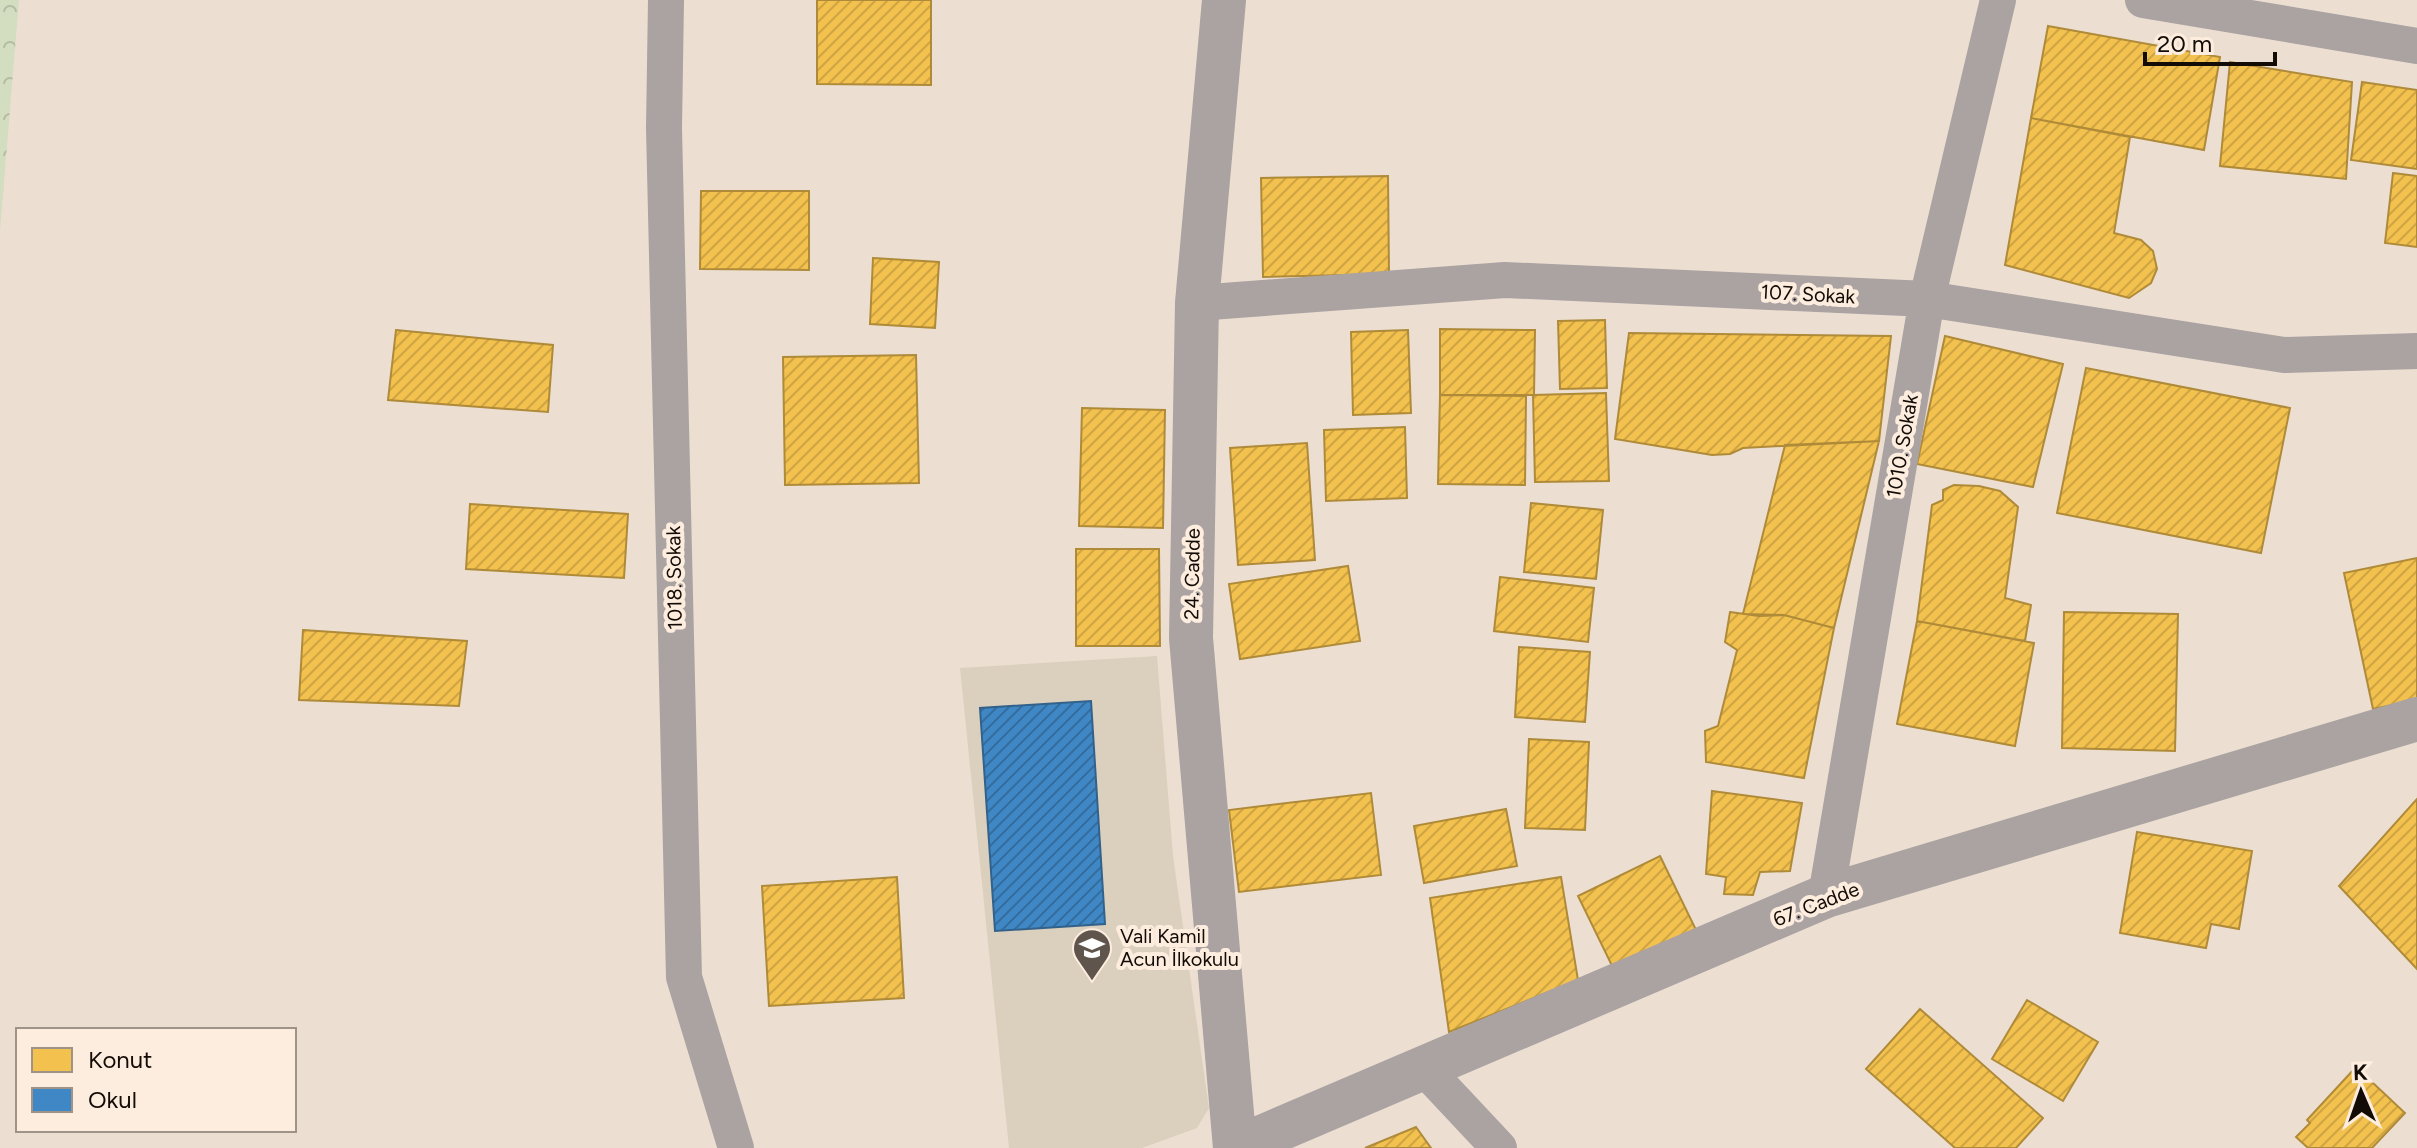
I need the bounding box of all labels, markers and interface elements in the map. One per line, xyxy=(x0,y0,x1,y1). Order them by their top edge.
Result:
scale bar xyxy=(2145,16,2275,66)
text: 20 m xyxy=(2157,29,2212,58)
street label: 107. Sokak xyxy=(1760,280,1856,308)
street label: 1010. Sokak xyxy=(1881,392,1923,500)
street label: 1018. Sokak xyxy=(661,526,687,630)
street label: 24. Cadde xyxy=(1179,528,1205,620)
street label: 67. Cadde xyxy=(1770,877,1862,931)
place label: Vali Kamil Acun İlkokulu xyxy=(1120,924,1239,971)
school or university icon: Vali Kamil Acun İlkokulu xyxy=(1071,927,1113,982)
legend xyxy=(16,1028,296,1132)
text: Konut xyxy=(88,1045,152,1074)
north arrow xyxy=(2321,1052,2401,1132)
text: K xyxy=(2353,1059,2368,1086)
text: Okul xyxy=(88,1085,137,1114)

